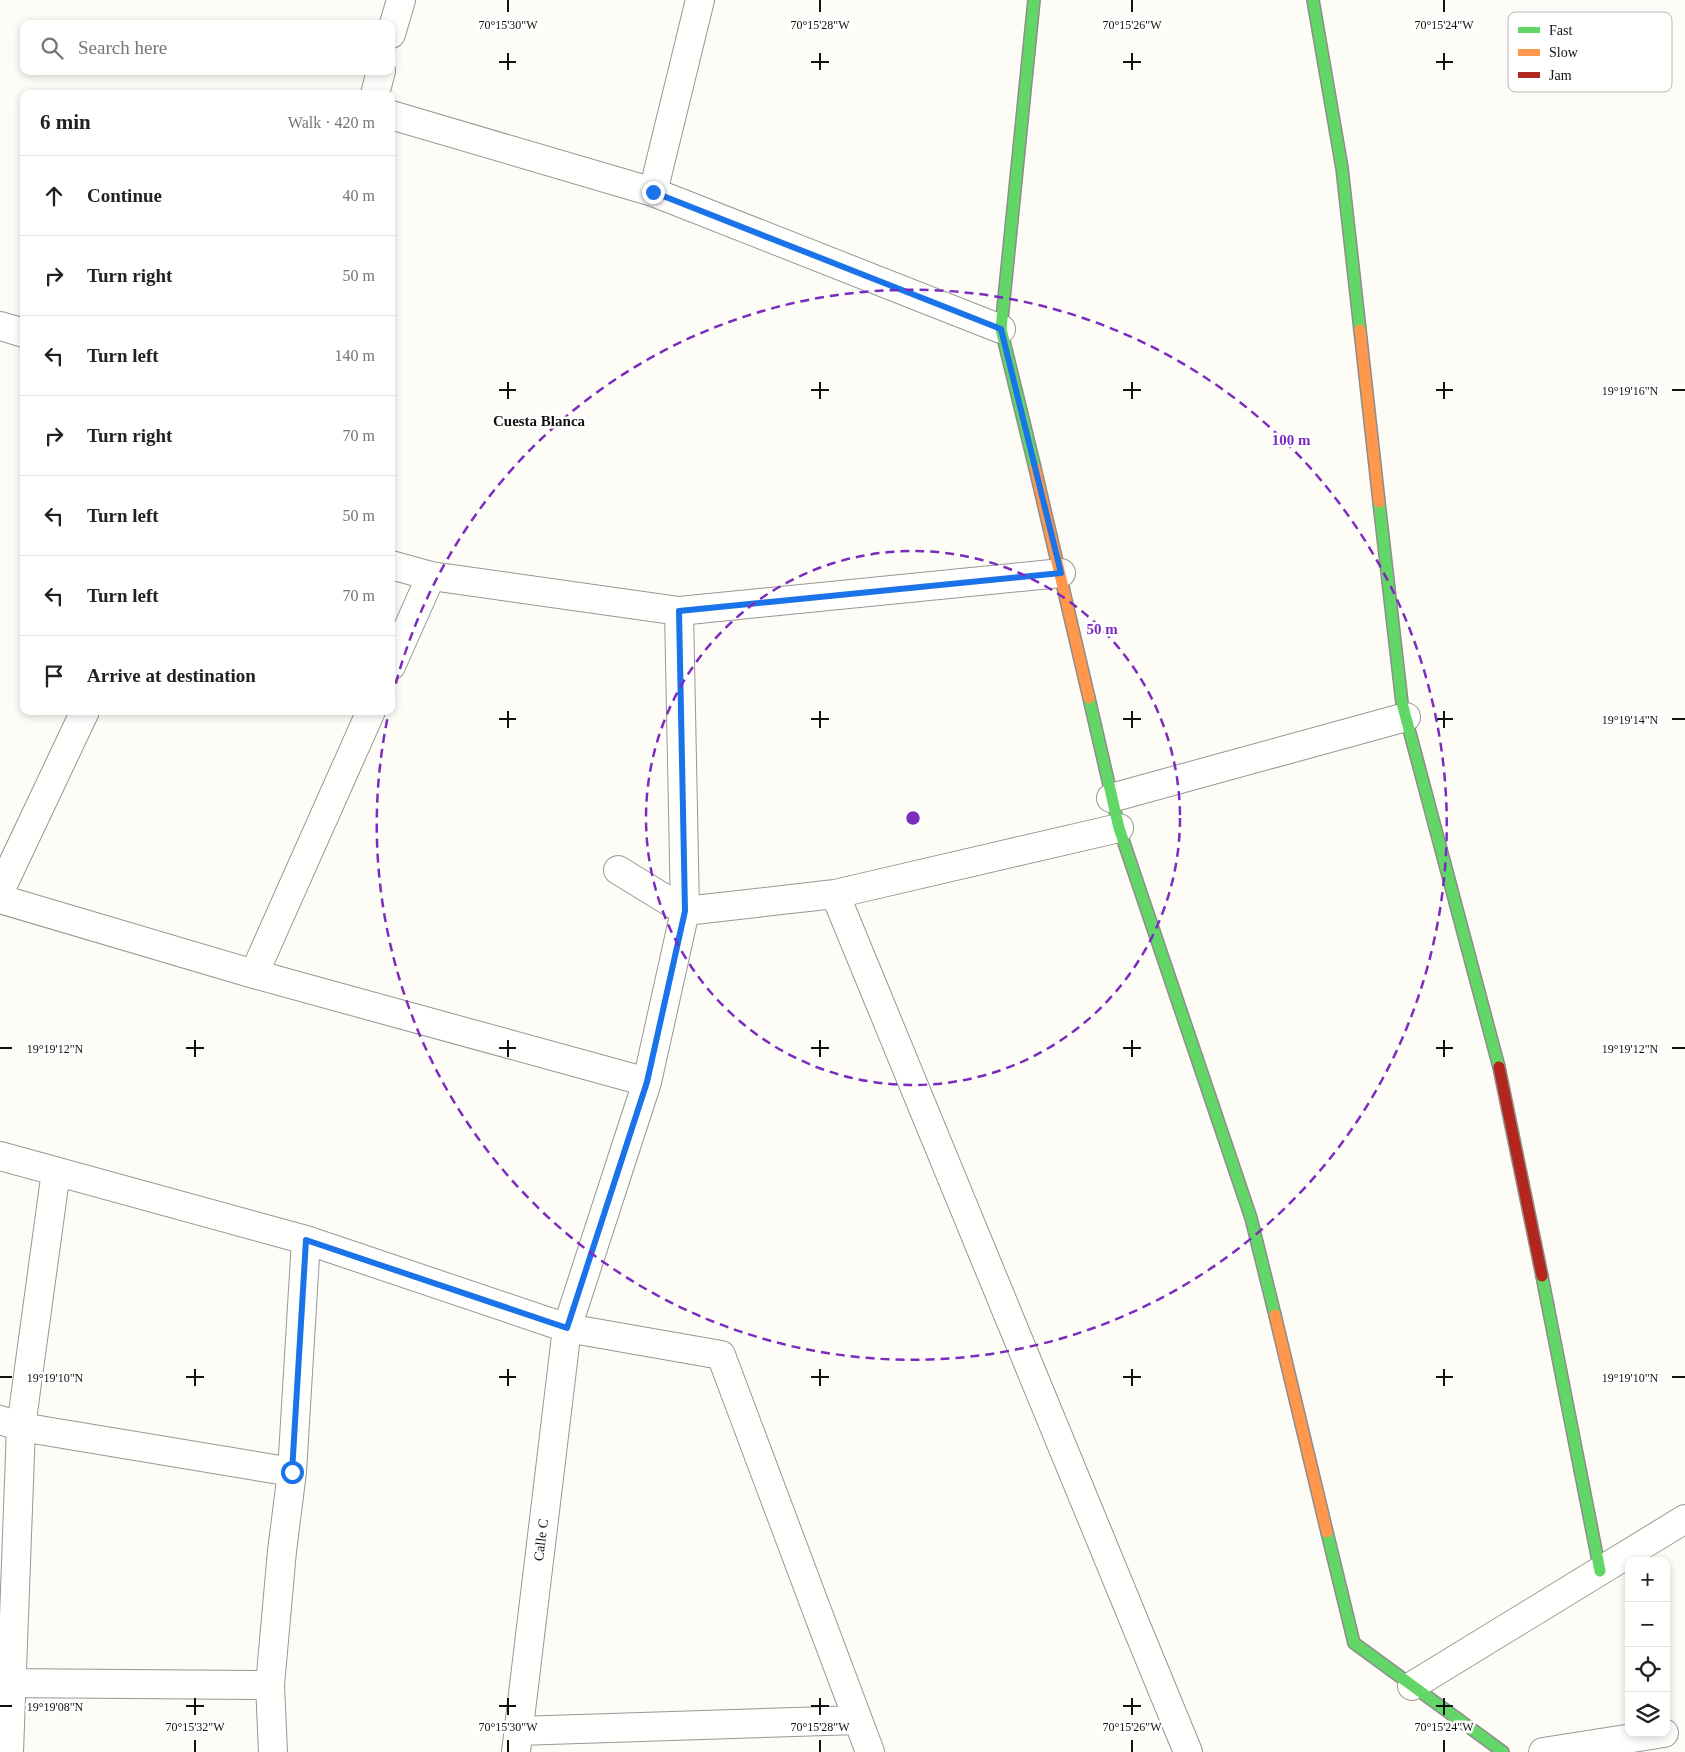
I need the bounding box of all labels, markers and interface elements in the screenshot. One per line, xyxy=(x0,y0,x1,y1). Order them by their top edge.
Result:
legend xyxy=(1508,12,1672,92)
text: 70°15'30"W xyxy=(478,18,538,32)
text: 70°15'28"W xyxy=(790,18,850,32)
text: 70°15'26"W xyxy=(1102,18,1162,32)
text: 70°15'24"W xyxy=(1414,18,1474,32)
search box xyxy=(20,20,395,75)
text: Fast xyxy=(1549,23,1572,38)
icon: search xyxy=(38,34,66,62)
text: Search here xyxy=(78,37,167,58)
text: Slow xyxy=(1549,45,1579,60)
text: Jam xyxy=(1549,68,1572,83)
text: 6 min xyxy=(40,110,91,134)
text: Walk · 420 m xyxy=(288,114,375,131)
route end xyxy=(642,181,665,204)
icon: ahead xyxy=(40,182,68,210)
text: Continue xyxy=(87,185,162,206)
text: 40 m xyxy=(343,187,375,204)
icon: right xyxy=(40,262,68,290)
text: Turn right xyxy=(87,265,172,286)
text: 50 m xyxy=(343,267,375,284)
icon: left xyxy=(40,342,68,370)
text: Turn left xyxy=(87,345,159,366)
text: 140 m xyxy=(335,347,375,364)
text: 19°19'16"N xyxy=(1602,384,1659,398)
district label: Cuesta Blanca xyxy=(493,413,586,429)
icon: right xyxy=(40,422,68,450)
text: Turn right xyxy=(87,425,172,446)
text: 70 m xyxy=(343,427,375,444)
text: 100 m xyxy=(1272,432,1311,448)
icon: left xyxy=(40,502,68,530)
text: Turn left xyxy=(87,505,159,526)
text: 50 m xyxy=(343,507,375,524)
icon: left xyxy=(40,582,68,610)
text: Turn left xyxy=(87,585,159,606)
text: 70 m xyxy=(343,587,375,604)
text: 50 m xyxy=(1086,621,1118,637)
icon: arrive xyxy=(40,662,68,690)
text: Arrive at destination xyxy=(87,665,256,686)
text: 19°19'14"N xyxy=(1602,713,1659,727)
centre of rings xyxy=(904,809,922,827)
text: 19°19'12"N xyxy=(27,1042,84,1056)
text: 19°19'12"N xyxy=(1602,1042,1659,1056)
text: 19°19'10"N xyxy=(27,1371,84,1385)
text: 19°19'10"N xyxy=(1602,1371,1659,1385)
route start xyxy=(281,1461,304,1484)
street label: Calle C xyxy=(531,1518,551,1562)
map controls xyxy=(1625,1557,1670,1737)
button: + xyxy=(1625,1557,1670,1602)
button: − xyxy=(1625,1602,1670,1647)
button: locate xyxy=(1625,1647,1670,1692)
button: layers xyxy=(1625,1692,1670,1737)
text: 19°19'08"N xyxy=(27,1700,84,1714)
text: 70°15'32"W xyxy=(165,1720,225,1734)
text: 70°15'30"W xyxy=(478,1720,538,1734)
text: 70°15'28"W xyxy=(790,1720,850,1734)
text: 70°15'26"W xyxy=(1102,1720,1162,1734)
text: 70°15'24"W xyxy=(1414,1720,1474,1734)

